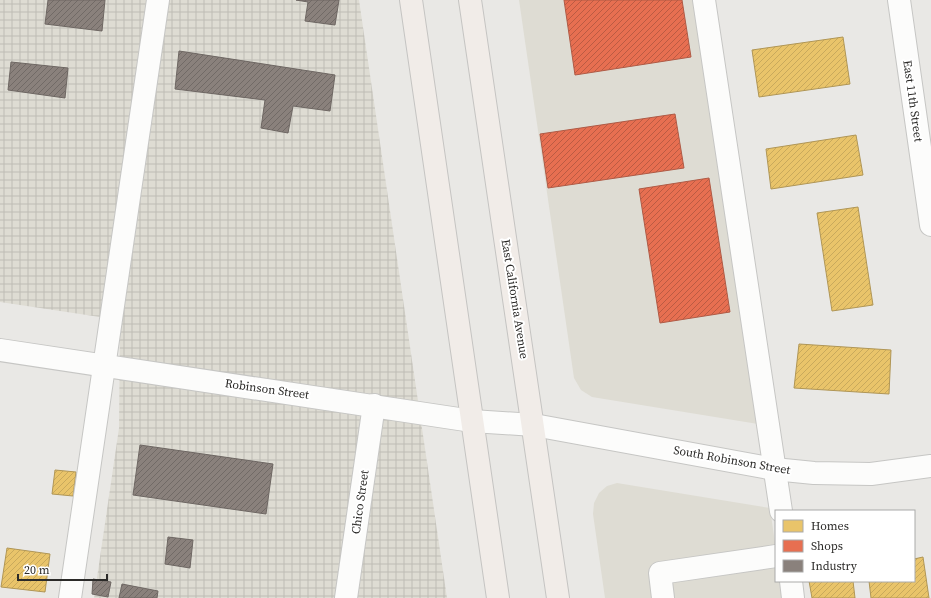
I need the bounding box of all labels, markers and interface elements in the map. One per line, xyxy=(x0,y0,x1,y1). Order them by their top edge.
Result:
street label: East 11th Street xyxy=(899,59,927,143)
street label: East California Avenue xyxy=(498,238,532,360)
street label: Robinson Street xyxy=(224,375,310,403)
street label: South Robinson Street xyxy=(672,442,792,478)
street label: Chico Street xyxy=(348,469,372,535)
legend xyxy=(775,510,915,582)
text: Homes xyxy=(811,518,849,534)
text: Shops xyxy=(811,538,843,554)
scale bar xyxy=(18,556,107,582)
text: Industry xyxy=(811,558,858,574)
text: 20 m xyxy=(24,562,50,578)

